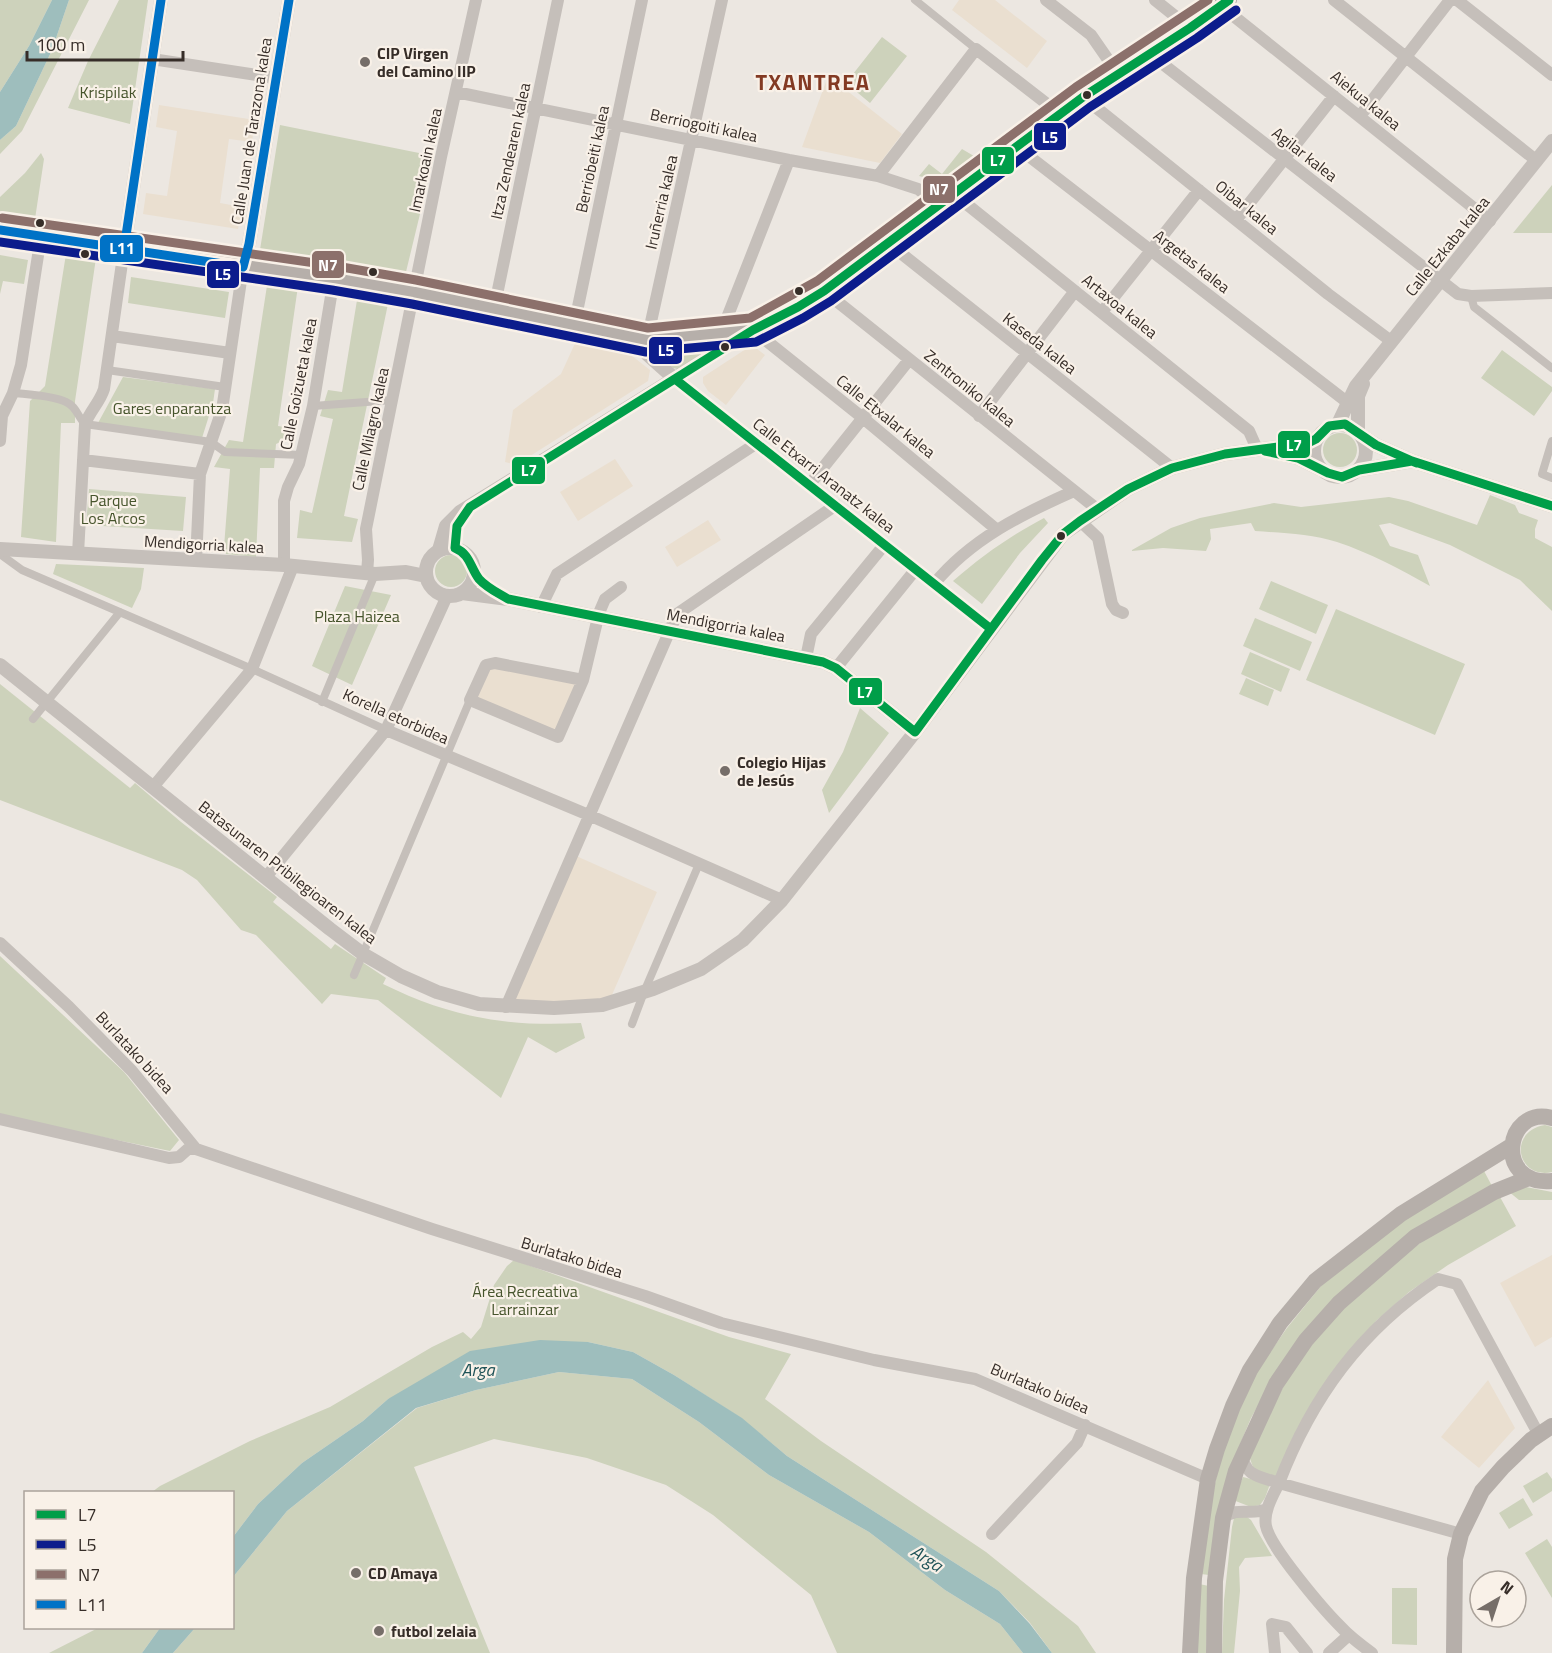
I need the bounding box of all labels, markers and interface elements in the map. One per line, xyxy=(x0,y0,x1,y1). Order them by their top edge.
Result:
scale bar xyxy=(27,24,183,62)
text: 100 m xyxy=(36,31,85,58)
street label: Calle Juan de Tarazona kalea xyxy=(224,36,278,226)
place label: CIP Virgen del Camino IIP xyxy=(377,41,476,83)
marker: CIP Virgen del Camino IIP xyxy=(358,55,372,69)
street label: Aiekua kalea xyxy=(1326,64,1406,136)
district label: TXANTREA xyxy=(755,65,871,99)
park label: Krispilak xyxy=(80,80,137,104)
street label: Itza Zendearen kalea xyxy=(484,81,536,221)
unlabelled marker xyxy=(1081,89,1093,101)
street label: Berriogoiti kalea xyxy=(648,102,760,148)
street label: Berriobeiti kalea xyxy=(569,103,615,215)
street label: Imarkoain kalea xyxy=(402,106,448,214)
street label: Agilar kalea xyxy=(1267,121,1343,187)
line badge: L5 xyxy=(1033,122,1067,151)
text: L5 xyxy=(1042,125,1058,149)
line badge: L7 xyxy=(981,146,1015,175)
text: L7 xyxy=(990,148,1006,172)
street label: Iruñerria kalea xyxy=(638,152,684,252)
street label: Oibar kalea xyxy=(1210,174,1284,240)
line badge: N7 xyxy=(922,175,956,204)
text: N7 xyxy=(929,177,949,201)
street label: Calle Ezkaba kalea xyxy=(1399,191,1495,301)
unlabelled marker xyxy=(34,217,46,229)
street label: Argetas kalea xyxy=(1149,223,1235,299)
line badge: L11 xyxy=(99,234,144,263)
text: L11 xyxy=(109,236,135,260)
unlabelled marker xyxy=(79,248,91,260)
line badge: N7 xyxy=(311,250,345,279)
text: N7 xyxy=(318,253,338,277)
line badge: L5 xyxy=(206,260,240,289)
text: L5 xyxy=(215,262,231,286)
unlabelled marker xyxy=(367,266,379,278)
street label: Artaxoa kalea xyxy=(1077,268,1163,344)
unlabelled marker xyxy=(793,285,805,297)
street label: Kaseda kalea xyxy=(998,306,1082,380)
street label: Calle Goizueta kalea xyxy=(273,316,323,452)
line badge: L5 xyxy=(648,336,683,365)
text: L5 xyxy=(658,338,674,362)
unlabelled marker xyxy=(719,341,731,353)
street label: Zentroniko kalea xyxy=(919,344,1021,432)
street label: Calle Milagro kalea xyxy=(345,365,395,493)
street label: Calle Etxalar kalea xyxy=(831,368,941,464)
park label: Gares enparantza xyxy=(113,396,231,420)
street label: Calle Etxarri Aranatz kalea xyxy=(748,412,900,538)
line badge: L7 xyxy=(1277,430,1311,459)
text: L7 xyxy=(1286,433,1302,457)
line badge: L7 xyxy=(511,456,546,485)
text: L7 xyxy=(521,458,537,482)
park label: Parque Los Arcos xyxy=(81,488,145,530)
street label: Mendigorria kalea xyxy=(143,529,265,559)
unlabelled marker xyxy=(1055,530,1067,542)
street label: Mendigorria kalea xyxy=(665,602,787,648)
park label: Plaza Haizea xyxy=(314,604,400,628)
line badge: L7 xyxy=(848,677,883,706)
text: L7 xyxy=(857,680,873,704)
street label: Korella etorbidea xyxy=(339,682,453,750)
place label: Colegio Hijas de Jesús xyxy=(737,750,826,792)
marker: Colegio Hijas de Jesús xyxy=(718,764,732,778)
street label: Batasunaren Pribilegioaren kalea xyxy=(194,795,382,949)
street label: Burlatako bidea xyxy=(90,1005,180,1099)
street label: Burlatako bidea xyxy=(518,1230,626,1284)
park label: Área Recreativa Larrainzar xyxy=(472,1279,578,1321)
water label: Arga xyxy=(461,1356,496,1383)
street label: Burlatako bidea xyxy=(987,1356,1093,1420)
legend xyxy=(24,1491,234,1629)
text: L7 xyxy=(78,1501,97,1528)
text: L5 xyxy=(78,1531,97,1558)
water label: Arga xyxy=(906,1538,949,1579)
text: N7 xyxy=(78,1561,100,1588)
place label: CD Amaya xyxy=(368,1561,438,1585)
marker: CD Amaya xyxy=(349,1566,363,1580)
north arrow xyxy=(1468,1569,1528,1629)
text: N xyxy=(1496,1575,1519,1600)
text: L11 xyxy=(78,1591,107,1618)
place label: futbol zelaia xyxy=(391,1619,477,1643)
marker: futbol zelaia xyxy=(372,1624,386,1638)

